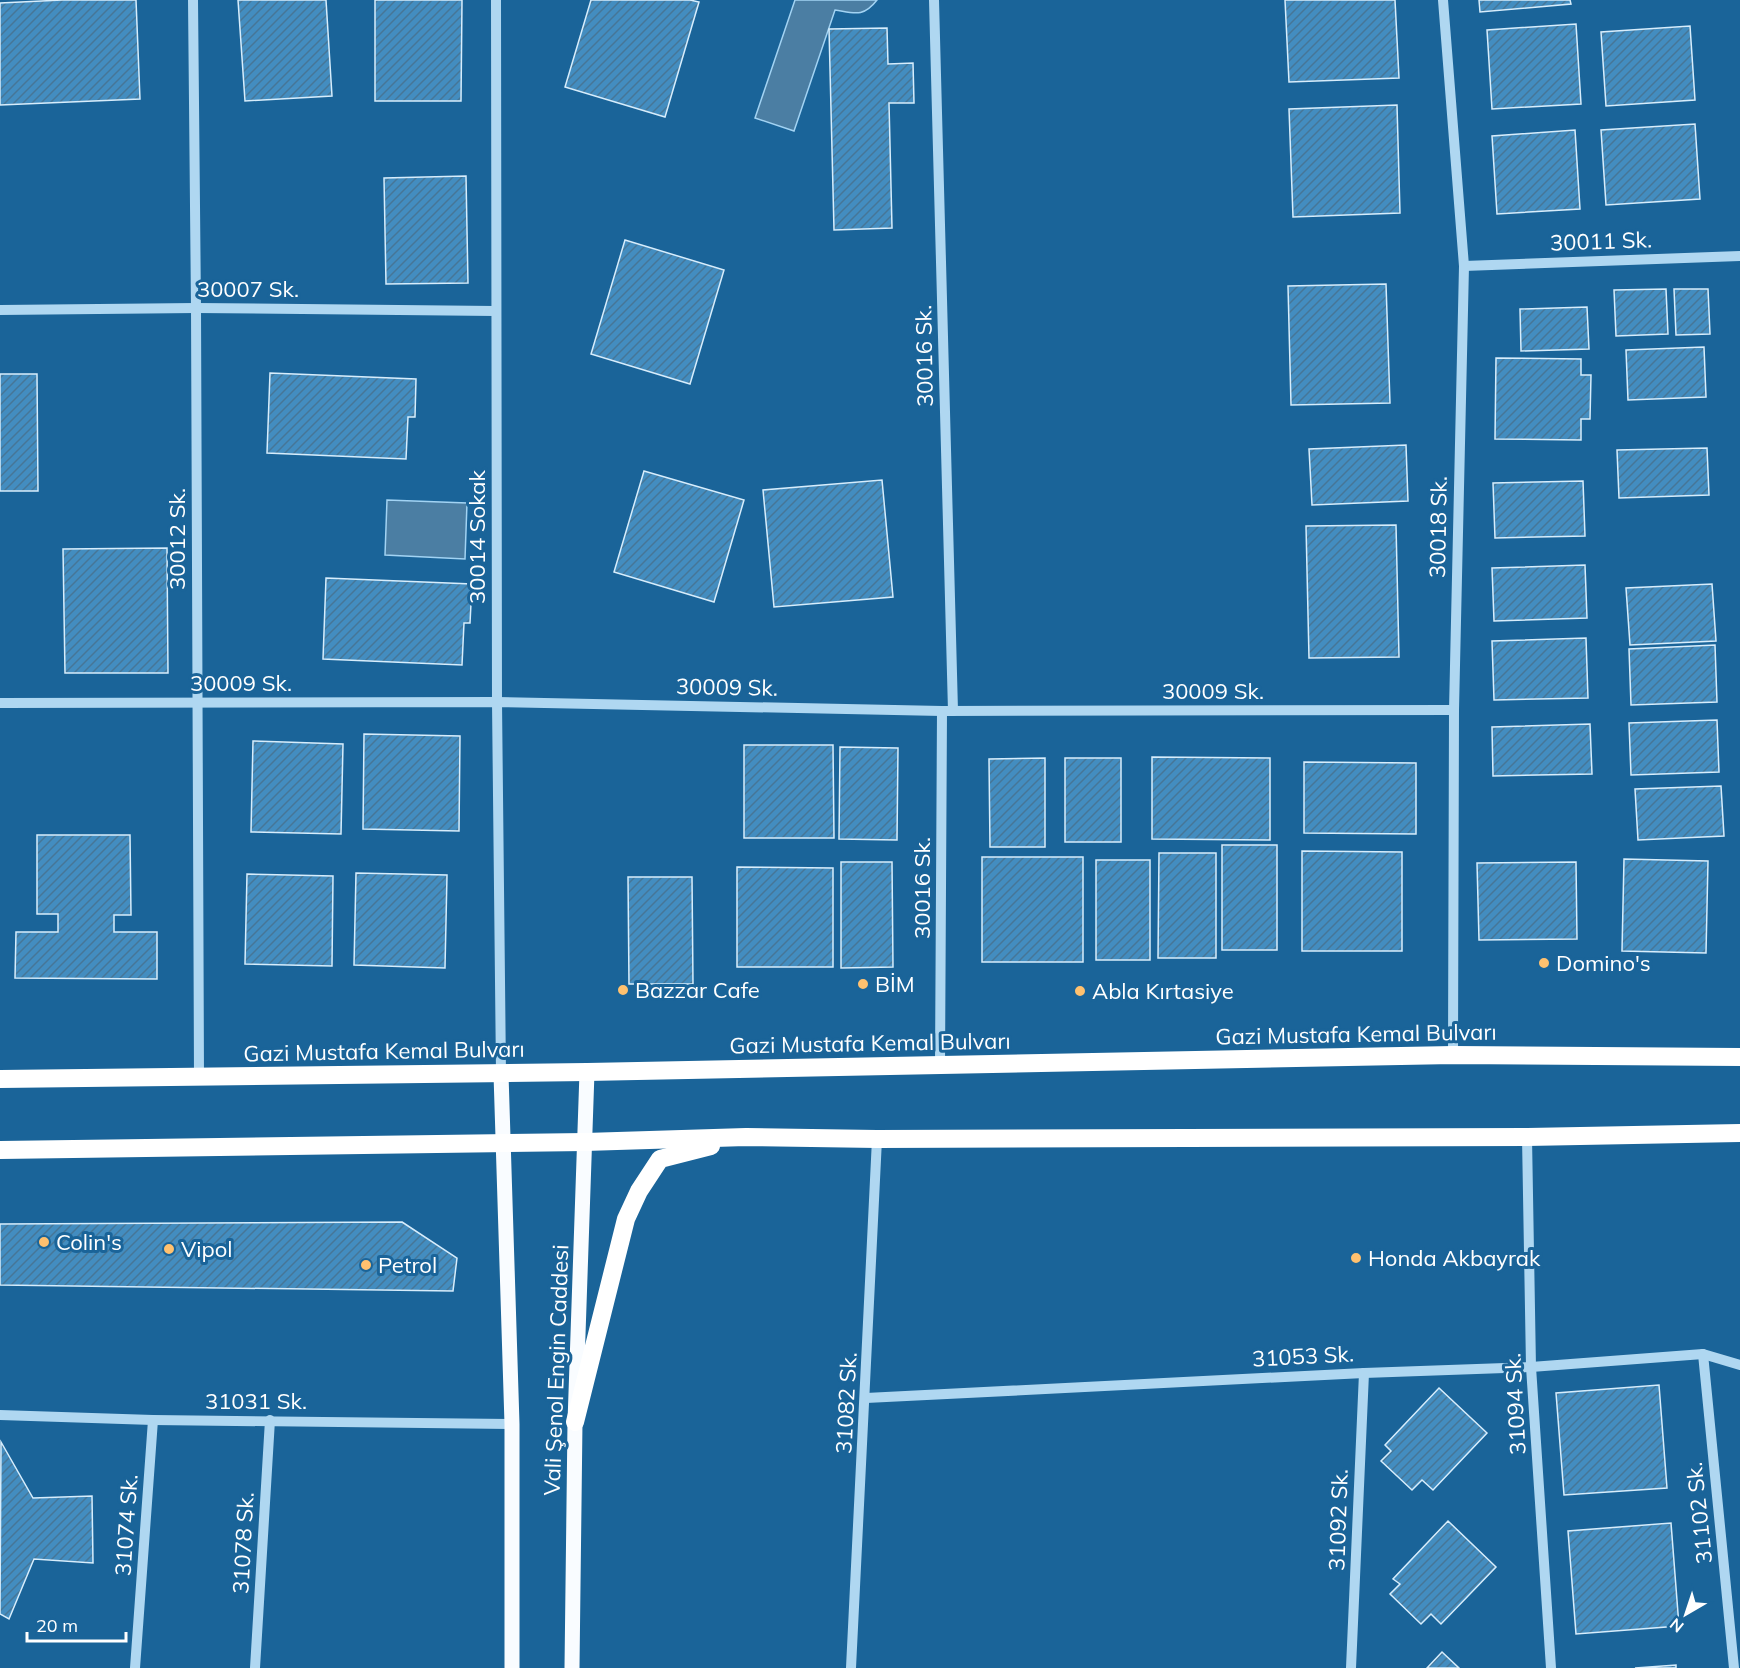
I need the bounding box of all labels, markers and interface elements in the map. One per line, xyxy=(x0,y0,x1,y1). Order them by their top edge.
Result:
street label: 30011 Sk. xyxy=(1550,225,1652,257)
street label: 30007 Sk. xyxy=(197,275,299,303)
street label: 30016 Sk. xyxy=(909,305,939,407)
street label: 30014 Sokak xyxy=(463,469,491,604)
street label: 30018 Sk. xyxy=(1423,476,1453,578)
street label: 30012 Sk. xyxy=(163,488,191,590)
street label: 30009 Sk. xyxy=(190,669,292,697)
street label: 30009 Sk. xyxy=(676,672,778,702)
street label: 30009 Sk. xyxy=(1162,677,1264,705)
street label: 30016 Sk. xyxy=(908,837,936,939)
place label: Domino's xyxy=(1556,949,1651,977)
marker: Domino's xyxy=(1537,956,1551,970)
place label: BİM xyxy=(875,970,915,998)
place label: Bazzar Cafe xyxy=(635,976,760,1004)
marker: BİM xyxy=(856,977,870,991)
place label: Abla Kırtasiye xyxy=(1092,977,1234,1005)
marker: Bazzar Cafe xyxy=(616,983,630,997)
marker: Abla Kırtasiye xyxy=(1073,984,1087,998)
street label: Gazi Mustafa Kemal Bulvarı xyxy=(1215,1018,1497,1050)
street label: Gazi Mustafa Kemal Bulvarı xyxy=(729,1027,1011,1059)
street label: Gazi Mustafa Kemal Bulvarı xyxy=(243,1035,525,1067)
place label: Colin's xyxy=(56,1228,122,1256)
marker: Colin's xyxy=(37,1235,51,1249)
place label: Vipol xyxy=(181,1235,233,1263)
marker: Vipol xyxy=(162,1242,176,1256)
street label: Vali Şenol Engin Caddesi xyxy=(538,1244,574,1496)
place label: Honda Akbayrak xyxy=(1368,1244,1541,1272)
place label: Petrol xyxy=(378,1251,437,1279)
marker: Honda Akbayrak xyxy=(1349,1251,1363,1265)
marker: Petrol xyxy=(359,1258,373,1272)
street label: 31053 Sk. xyxy=(1251,1339,1355,1373)
street label: 31082 Sk. xyxy=(829,1351,863,1455)
street label: 31094 Sk. xyxy=(1498,1352,1532,1456)
street label: 31031 Sk. xyxy=(205,1387,307,1415)
street label: 31102 Sk. xyxy=(1680,1461,1718,1565)
street label: 31092 Sk. xyxy=(1322,1469,1354,1571)
street label: 31074 Sk. xyxy=(108,1473,144,1577)
street label: 31078 Sk. xyxy=(226,1491,260,1595)
north arrow xyxy=(1656,1584,1716,1644)
scale bar xyxy=(27,1605,126,1643)
text: 20 m xyxy=(36,1614,78,1637)
text: N xyxy=(1666,1614,1688,1637)

